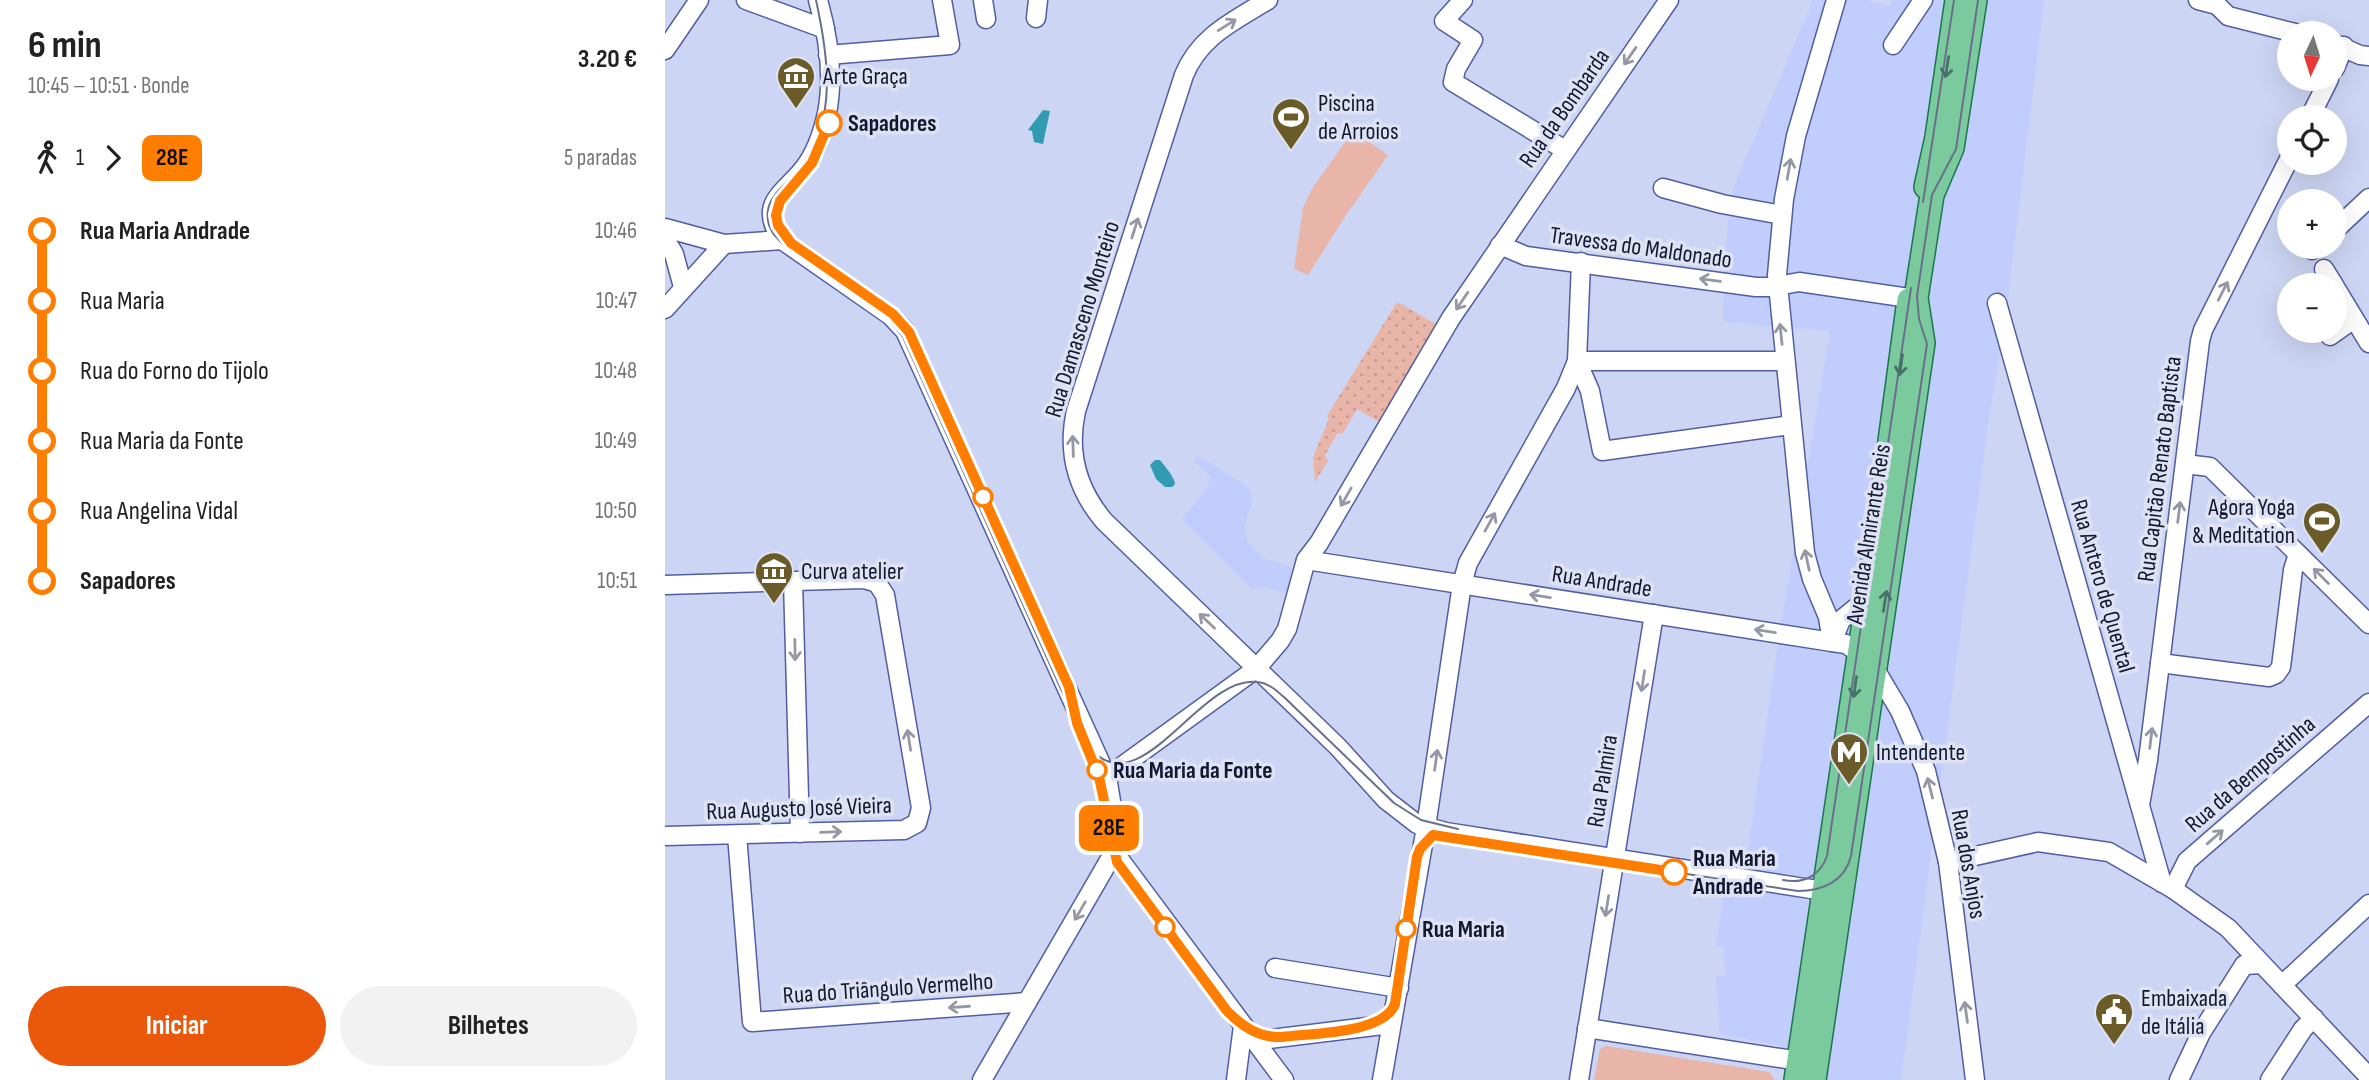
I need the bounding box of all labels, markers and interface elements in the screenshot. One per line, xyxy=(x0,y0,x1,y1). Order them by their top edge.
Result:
one-way arrow xyxy=(1216,18,1236,32)
north arrow xyxy=(2277,21,2347,91)
map controls xyxy=(2277,21,2347,343)
text: 6 min xyxy=(28,23,102,68)
street label: Rua da Bombarda xyxy=(1513,43,1616,173)
text: 3.20 € xyxy=(578,44,637,75)
one-way arrow xyxy=(1623,46,1637,65)
museum icon: Arte Graça xyxy=(775,55,817,110)
one-way arrow xyxy=(1940,56,1953,78)
place label: Arte Graça xyxy=(822,62,908,91)
text: 10:45 – 10:51 · Bonde xyxy=(28,72,189,100)
place label: Piscina de Arroios xyxy=(1318,89,1399,146)
sports icon: Piscina de Arroios xyxy=(1270,96,1312,151)
button: locate xyxy=(2277,105,2347,175)
place label: Sapadores xyxy=(848,109,936,138)
marker: Sapadores xyxy=(816,110,842,136)
icon: walk xyxy=(28,139,66,177)
icon: forward xyxy=(94,139,132,177)
text: 28E xyxy=(156,143,188,172)
text: 1 xyxy=(76,144,84,172)
text: 5 paradas xyxy=(564,144,637,172)
one-way arrow xyxy=(1783,158,1796,181)
button: + xyxy=(2277,189,2347,259)
text: Rua Maria Andrade xyxy=(80,216,250,247)
text: 10:46 xyxy=(595,217,637,245)
street label: Rua Damasceno Monteiro xyxy=(1039,217,1126,421)
one-way arrow xyxy=(1129,217,1142,239)
street label: Travessa do Maldonado xyxy=(1548,220,1734,275)
button: − xyxy=(2277,273,2347,343)
one-way arrow xyxy=(1699,274,1722,287)
one-way arrow xyxy=(2216,281,2230,302)
text: Rua Maria xyxy=(80,286,165,317)
text: 10:47 xyxy=(596,287,637,315)
one-way arrow xyxy=(1455,291,1469,311)
one-way arrow xyxy=(1775,323,1788,346)
one-way arrow xyxy=(1894,353,1907,376)
street label: Rua Capitão Renato Baptista xyxy=(2131,355,2188,583)
text: Rua do Forno do Tijolo xyxy=(80,356,269,387)
text: 10:48 xyxy=(595,357,637,385)
text: Rua Maria da Fonte xyxy=(80,426,244,457)
text: 10:49 xyxy=(595,427,637,455)
one-way arrow xyxy=(1067,435,1080,458)
street label: Avenida Almirante Reis xyxy=(1840,442,1897,627)
one-way arrow xyxy=(1339,486,1353,506)
unlabelled marker xyxy=(973,487,993,507)
place label: Agora Yoga & Meditation xyxy=(2192,493,2295,550)
text: Rua Angelina Vidal xyxy=(80,496,238,527)
street label: Rua Antero de Quental xyxy=(2064,496,2141,676)
text: 10:50 xyxy=(595,497,637,525)
sports icon: Agora Yoga & Meditation xyxy=(2301,500,2343,555)
one-way arrow xyxy=(2172,501,2185,524)
one-way arrow xyxy=(1483,513,1497,533)
one-way arrow xyxy=(1800,549,1814,572)
museum icon: Curva atelier xyxy=(753,550,795,605)
place label: Curva atelier xyxy=(801,557,904,586)
street label: Rua Andrade xyxy=(1550,559,1654,604)
text: Sapadores xyxy=(80,566,176,597)
text: 10:51 xyxy=(597,567,637,595)
one-way arrow xyxy=(2312,568,2329,585)
one-way arrow xyxy=(1529,589,1552,602)
one-way arrow xyxy=(1879,590,1892,613)
one-way arrow xyxy=(1199,613,1216,630)
one-way arrow xyxy=(1754,624,1777,637)
one-way arrow xyxy=(788,638,801,661)
one-way arrow xyxy=(1636,669,1649,692)
one-way arrow xyxy=(1848,675,1861,698)
street label: Rua da Bempostinha xyxy=(2179,710,2321,839)
one-way arrow xyxy=(2144,727,2157,749)
one-way arrow xyxy=(902,730,915,752)
metro station icon: Intendente xyxy=(1828,731,1870,786)
street label: Rua Palmira xyxy=(1581,733,1624,829)
place label: Intendente xyxy=(1876,738,1965,767)
one-way arrow xyxy=(1430,749,1443,771)
place label: Rua Maria da Fonte xyxy=(1113,756,1272,785)
marker: Rua Maria da Fonte xyxy=(1087,760,1107,780)
one-way arrow xyxy=(1923,777,1936,800)
street label: Rua Augusto José Vieira xyxy=(706,791,892,826)
line badge: 28E xyxy=(1069,805,1149,851)
street label: Rua dos Anjos xyxy=(1945,807,1992,921)
text: 28E xyxy=(1093,813,1125,842)
one-way arrow xyxy=(819,826,842,839)
one-way arrow xyxy=(2206,829,2224,845)
place label: Rua Maria Andrade xyxy=(1692,844,1776,901)
marker: Rua Maria Andrade xyxy=(1661,859,1687,885)
one-way arrow xyxy=(1600,894,1613,917)
one-way arrow xyxy=(1073,901,1087,921)
place label: Rua Maria xyxy=(1422,915,1505,944)
unlabelled marker xyxy=(1155,917,1175,937)
marker: Rua Maria xyxy=(1396,919,1416,939)
street label: Rua do Triângulo Vermelho xyxy=(782,967,994,1010)
place label: Embaixada de Itália xyxy=(2141,984,2227,1041)
button: Iniciar xyxy=(28,986,326,1066)
button: Bilhetes xyxy=(340,986,637,1066)
public building icon: Embaixada de Itália xyxy=(2093,991,2135,1046)
one-way arrow xyxy=(948,1001,971,1014)
one-way arrow xyxy=(1959,1001,1972,1024)

